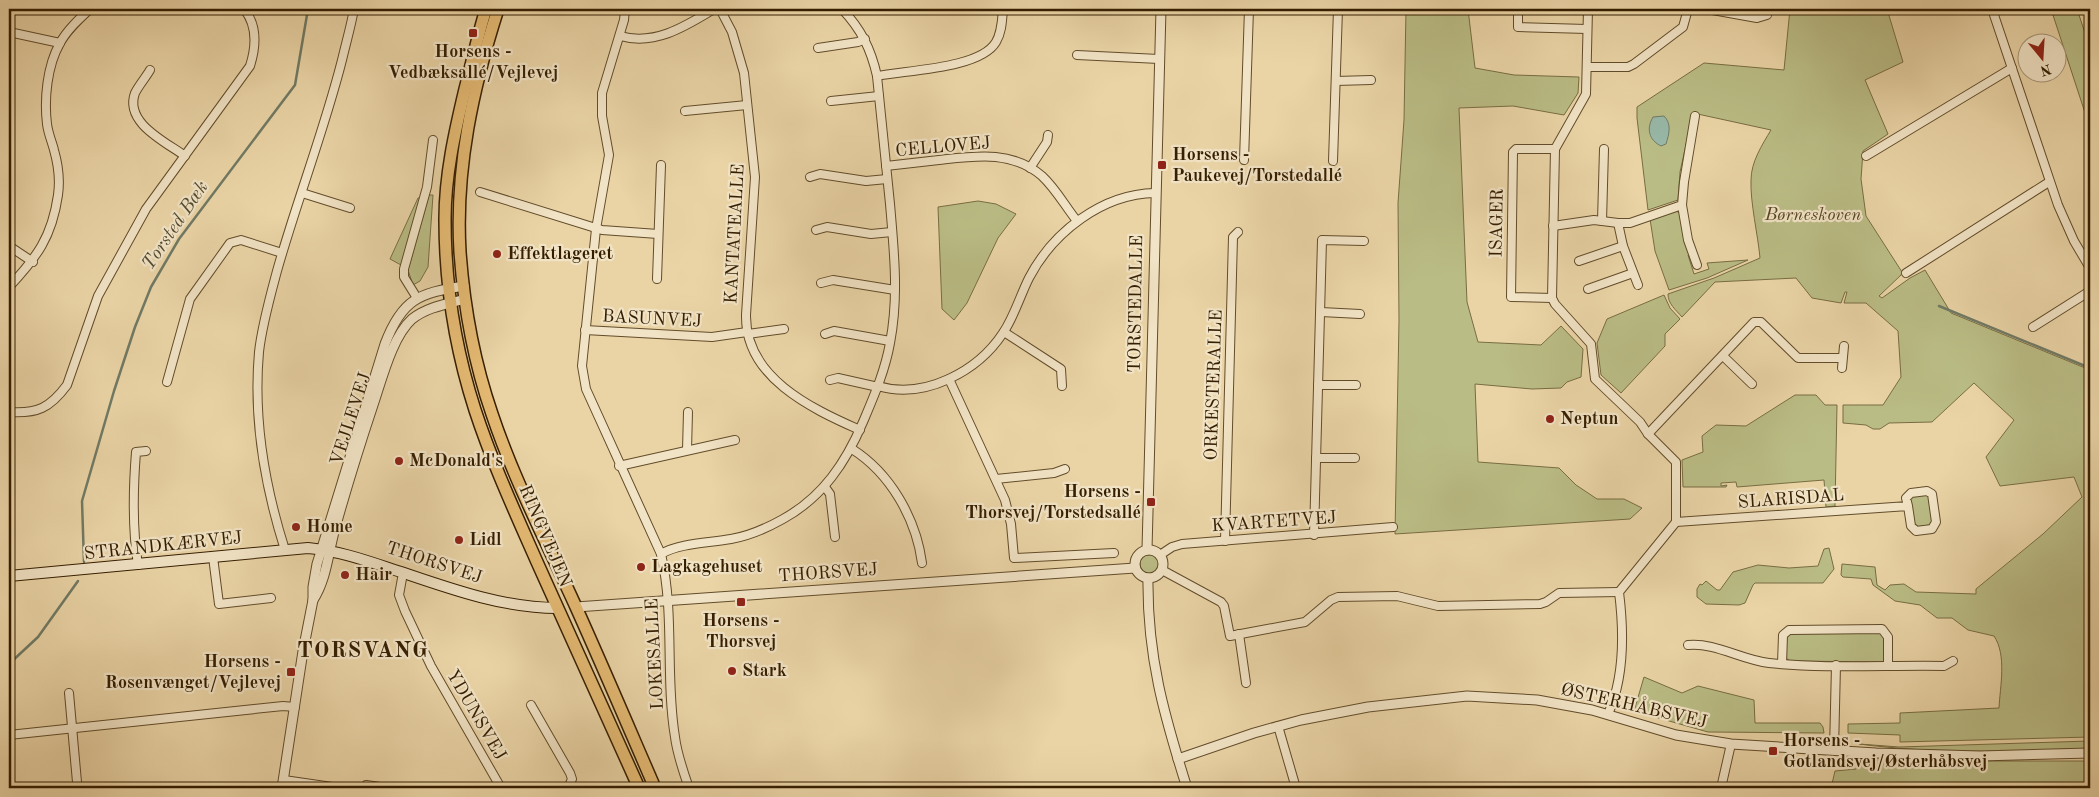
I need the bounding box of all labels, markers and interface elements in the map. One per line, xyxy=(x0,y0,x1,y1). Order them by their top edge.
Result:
marker: Horsens - Vedbæksallé/Vejlevej xyxy=(467,27,479,39)
north arrow xyxy=(2016,32,2066,82)
place label: Horsens - Vedbæksallé/Vejlevej xyxy=(388,43,558,82)
text: N xyxy=(2038,61,2053,78)
street label: CELLOVEJ xyxy=(894,134,992,160)
place label: Horsens - Paukevej/Torstedallé xyxy=(1172,146,1342,185)
marker: Horsens - Paukevej/Torstedallé xyxy=(1156,159,1168,171)
street label: KANTATEALLE xyxy=(722,163,748,305)
water label: Torsted Bæk xyxy=(139,178,213,274)
street label: ISAGER xyxy=(1487,188,1507,258)
park label: Børneskoven xyxy=(1764,206,1861,224)
street label: TORSTEDALLE xyxy=(1126,235,1146,373)
place label: Effektlageret xyxy=(507,245,614,263)
marker: Effektlageret xyxy=(491,248,503,260)
street label: BASUNVEJ xyxy=(602,307,703,331)
street label: ORKESTERALLE xyxy=(1202,309,1226,461)
street label: VEJLEVEJ xyxy=(328,370,375,468)
place label: Neptun xyxy=(1560,410,1619,428)
marker: Neptun xyxy=(1544,413,1556,425)
place label: McDonald's xyxy=(409,452,503,470)
marker: McDonald's xyxy=(393,455,405,467)
street label: RINGVEJEN xyxy=(515,482,575,590)
place label: Horsens - Thorsvej/Torstedsallé xyxy=(965,483,1141,522)
street label: SLARISDAL xyxy=(1737,486,1845,512)
marker: Horsens - Thorsvej/Torstedsallé xyxy=(1145,496,1157,508)
street label: KVARTETVEJ xyxy=(1211,509,1338,535)
place label: Home xyxy=(306,518,353,536)
marker: Home xyxy=(290,521,302,533)
street label: STRANDKÆRVEJ xyxy=(83,529,243,563)
place label: Lidl xyxy=(469,531,502,549)
marker: Lidl xyxy=(453,534,465,546)
street label: THORSVEJ xyxy=(384,539,484,587)
place label: Lagkagehuset xyxy=(651,558,763,576)
marker: Lagkagehuset xyxy=(635,561,647,573)
street label: THORSVEJ xyxy=(778,561,879,585)
place label: Hair xyxy=(355,566,392,584)
marker: Hair xyxy=(339,569,351,581)
marker: Horsens - Thorsvej xyxy=(735,596,747,608)
street label: LOKESALLE xyxy=(643,598,667,710)
place label: Horsens - Thorsvej xyxy=(702,612,780,651)
district label: TORSVANG xyxy=(297,640,429,662)
place label: Horsens - Rosenvænget/Vejlevej xyxy=(105,653,281,692)
place label: Stark xyxy=(742,662,787,680)
marker: Stark xyxy=(726,665,738,677)
marker: Horsens - Rosenvænget/Vejlevej xyxy=(285,666,297,678)
street label: YDUNSVEJ xyxy=(443,667,509,764)
street label: ØSTERHÅBSVEJ xyxy=(1559,676,1710,732)
place label: Horsens - Gotlandsvej/Østerhåbsvej xyxy=(1783,732,1987,771)
marker: Horsens - Gotlandsvej/Østerhåbsvej xyxy=(1767,745,1779,757)

